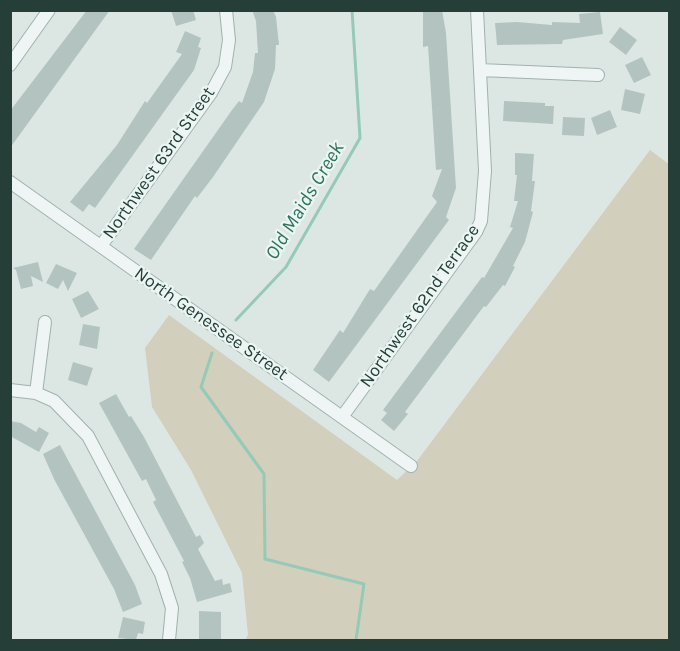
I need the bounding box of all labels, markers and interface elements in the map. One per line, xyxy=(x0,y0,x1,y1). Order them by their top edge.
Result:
street label: Northwest 63rd Street xyxy=(98,83,220,243)
water label: Old Maids Creek xyxy=(260,138,350,264)
street label: Northwest 62nd Terrace xyxy=(356,220,484,392)
street label: North Genessee Street xyxy=(130,263,292,385)

